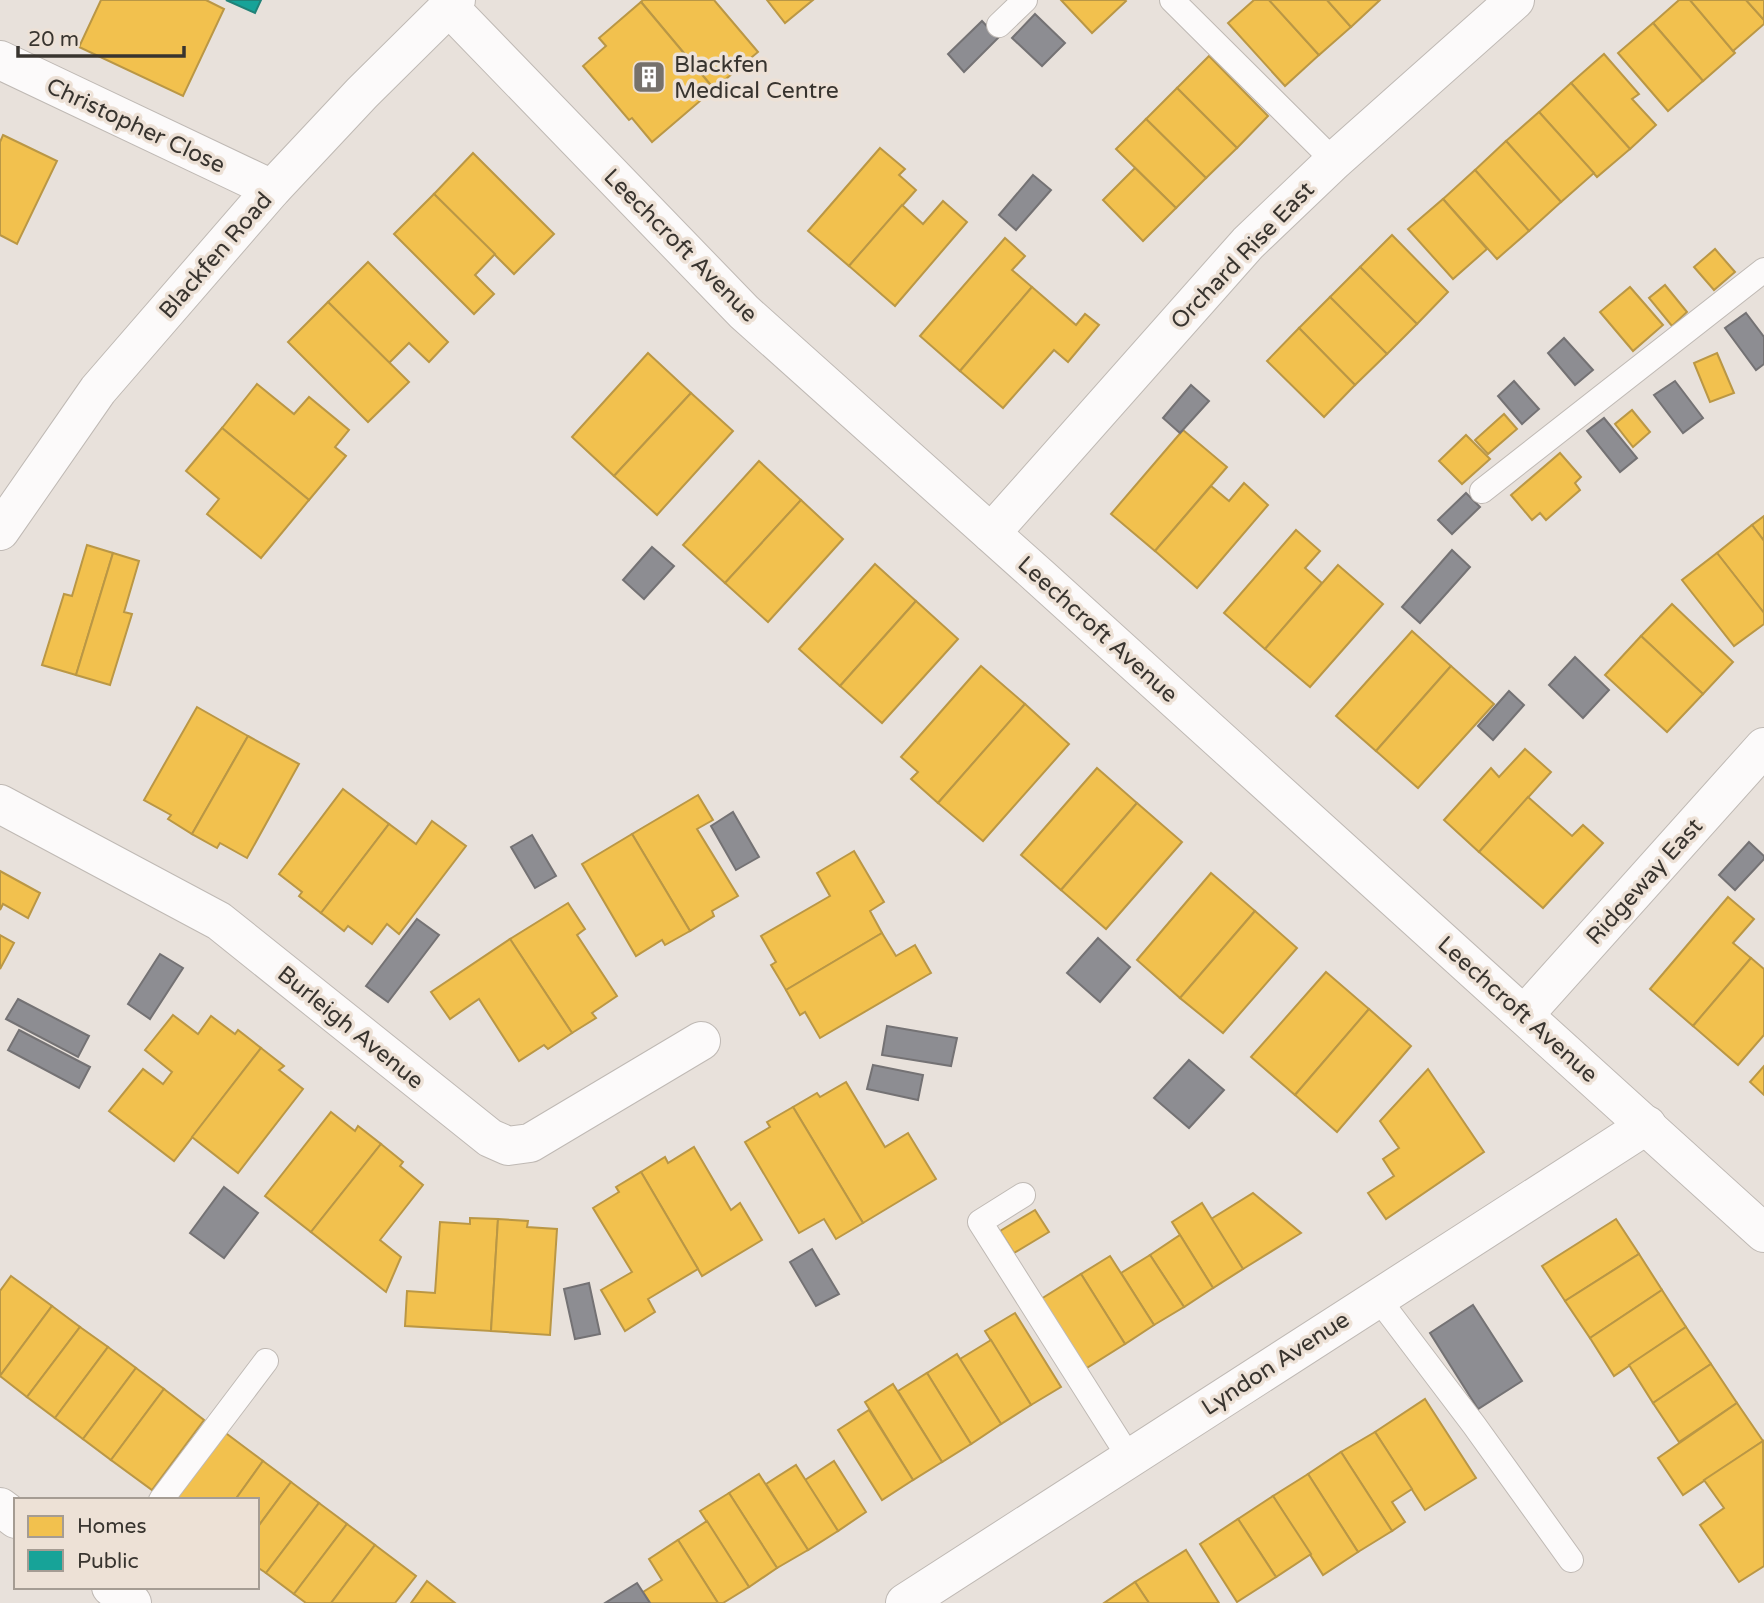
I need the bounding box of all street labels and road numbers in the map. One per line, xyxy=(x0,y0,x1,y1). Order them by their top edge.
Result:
street label: Christopher Close xyxy=(42,72,229,180)
street label: Leechcroft Avenue xyxy=(598,163,763,328)
street label: Orchard Rise East xyxy=(1165,176,1320,335)
street label: Blackfen Road xyxy=(153,187,278,325)
street label: Leechcroft Avenue xyxy=(1012,550,1183,709)
street label: Ridgeway East xyxy=(1581,813,1709,951)
street label: Leechcroft Avenue xyxy=(1432,930,1603,1089)
street label: Burleigh Avenue xyxy=(272,960,429,1095)
street label: Lyndon Avenue xyxy=(1196,1306,1355,1422)

